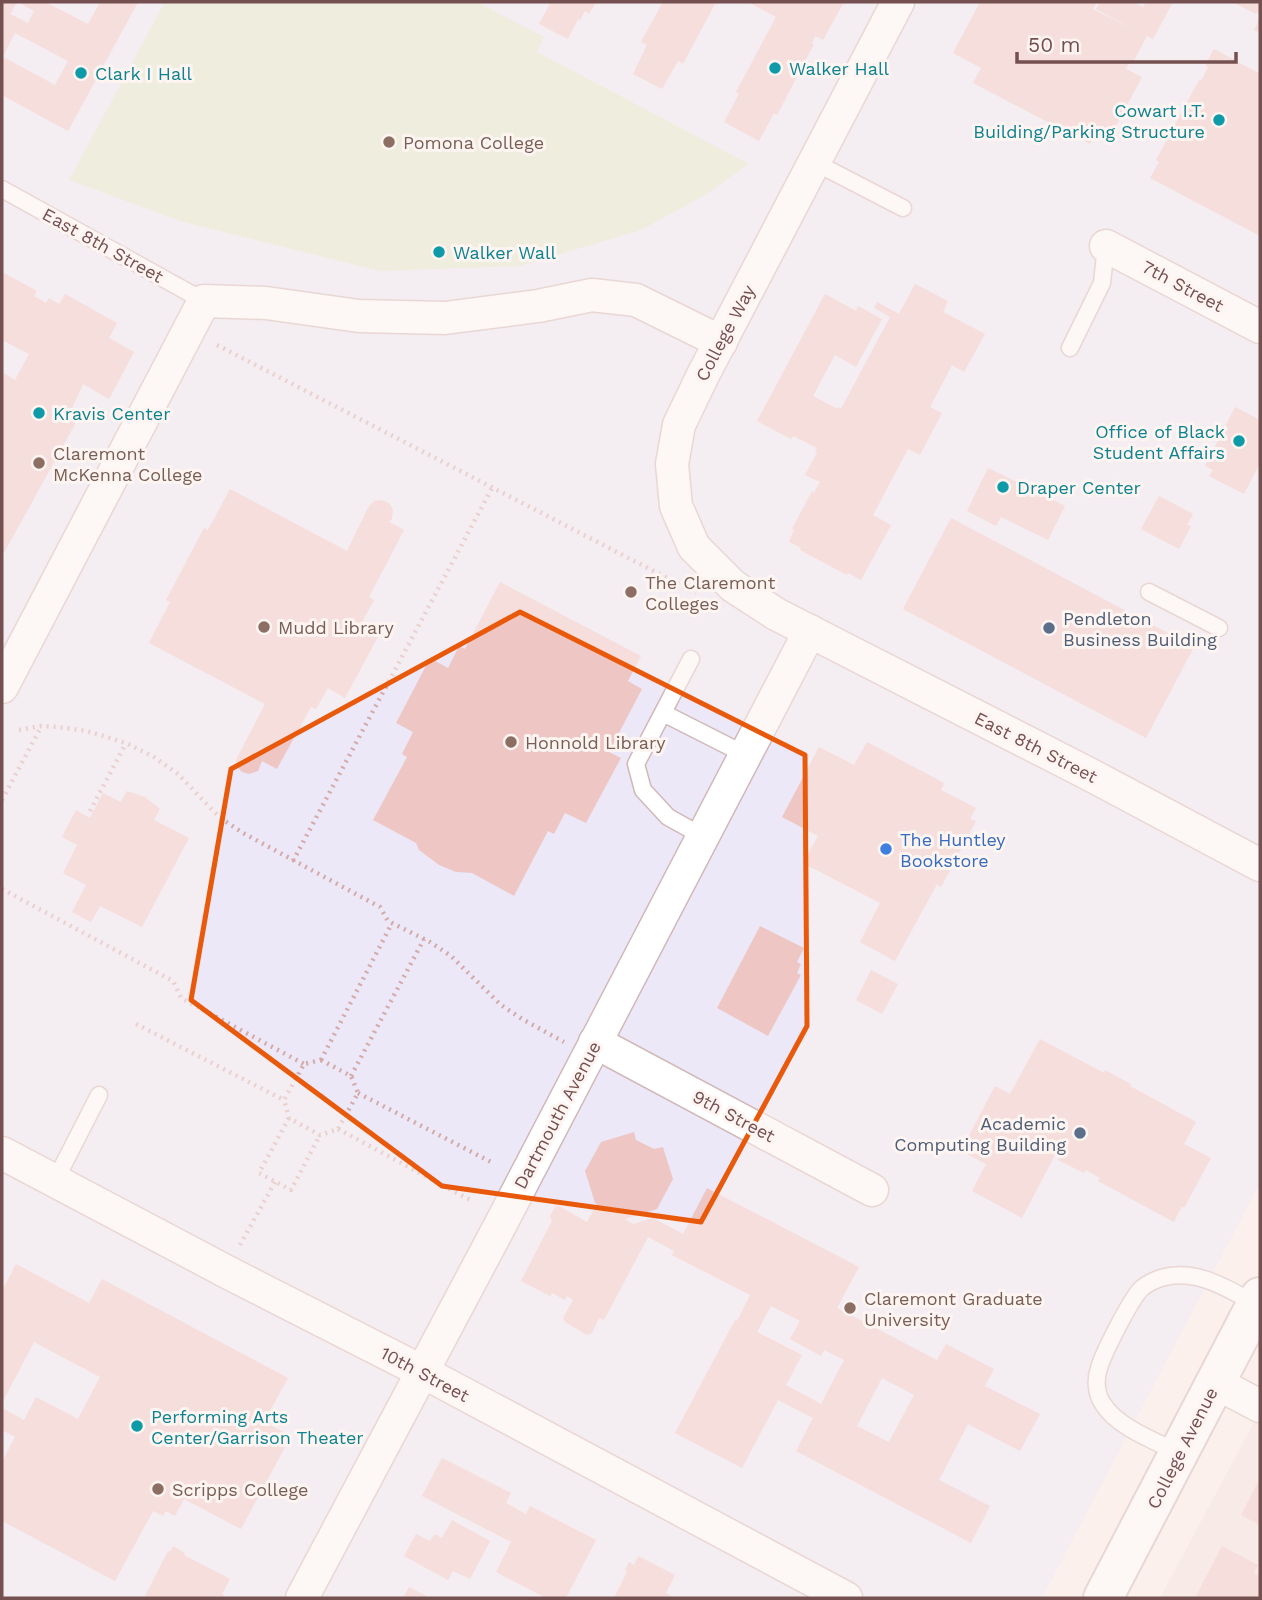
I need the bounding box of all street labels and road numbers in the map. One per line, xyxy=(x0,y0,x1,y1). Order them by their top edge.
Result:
street label: East 8th Street xyxy=(39,203,167,287)
street label: 7th Street xyxy=(1139,256,1228,316)
street label: College Way xyxy=(691,281,759,385)
street label: East 8th Street xyxy=(971,707,1101,787)
street label: Dartmouth Avenue xyxy=(509,1038,605,1192)
street label: 9th Street xyxy=(689,1086,779,1147)
street label: 10th Street xyxy=(377,1342,473,1406)
street label: College Avenue xyxy=(1142,1384,1222,1512)

